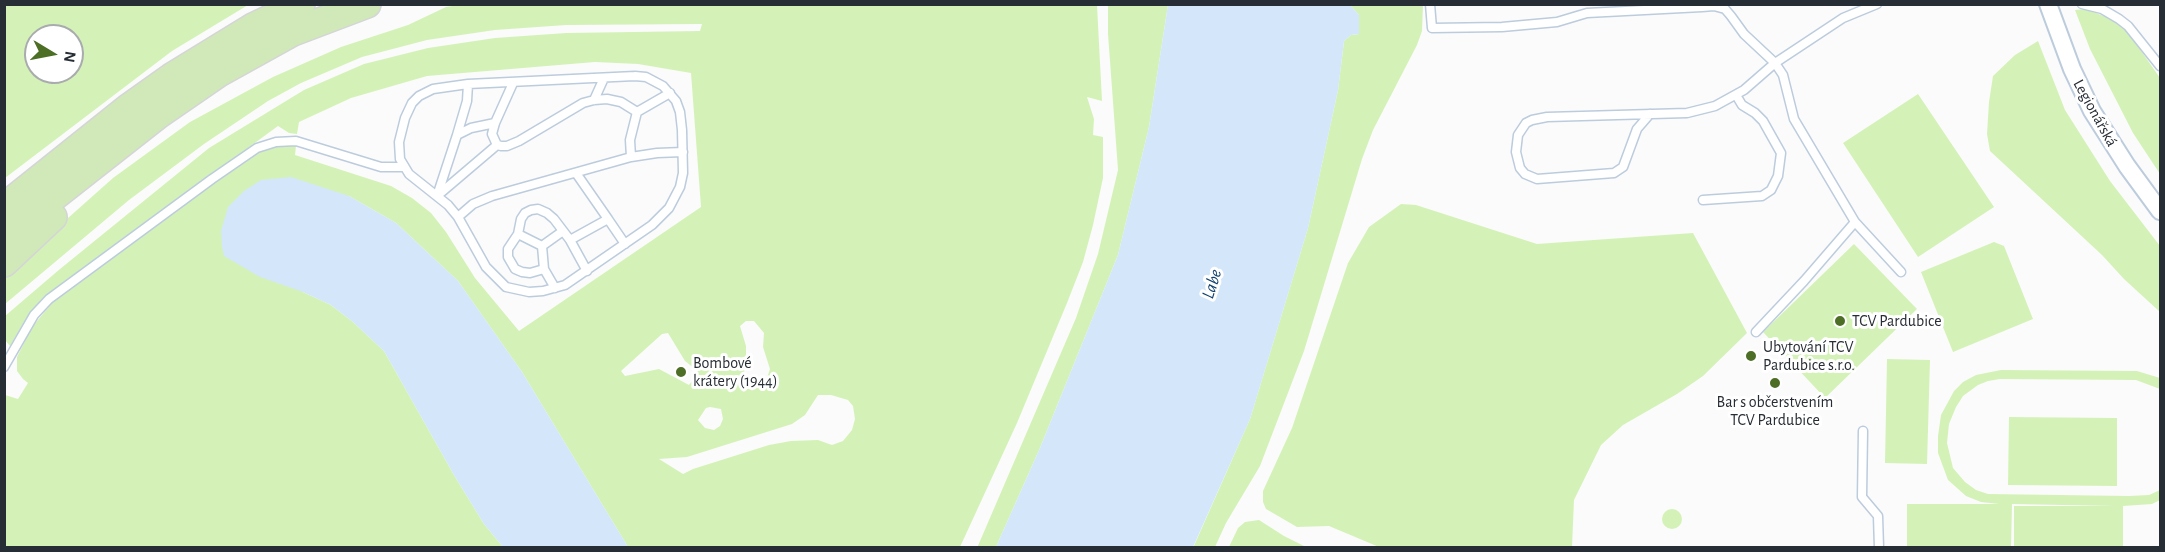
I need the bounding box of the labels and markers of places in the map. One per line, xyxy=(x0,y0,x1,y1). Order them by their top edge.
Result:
place label: TCV Pardubice xyxy=(1852,311,1942,331)
marker: TCV Pardubice xyxy=(1833,314,1847,328)
place label: Ubytování TCV Pardubice s.r.o. xyxy=(1763,337,1855,375)
marker: Ubytování TCV Pardubice s.r.o. xyxy=(1744,349,1758,363)
place label: Bombové krátery (1944) xyxy=(693,353,778,391)
marker: Bombové krátery (1944) xyxy=(674,365,688,379)
marker: Bar s občerstvením TCV Pardubice xyxy=(1768,376,1782,390)
place label: Bar s občerstvením TCV Pardubice xyxy=(1717,392,1833,430)

